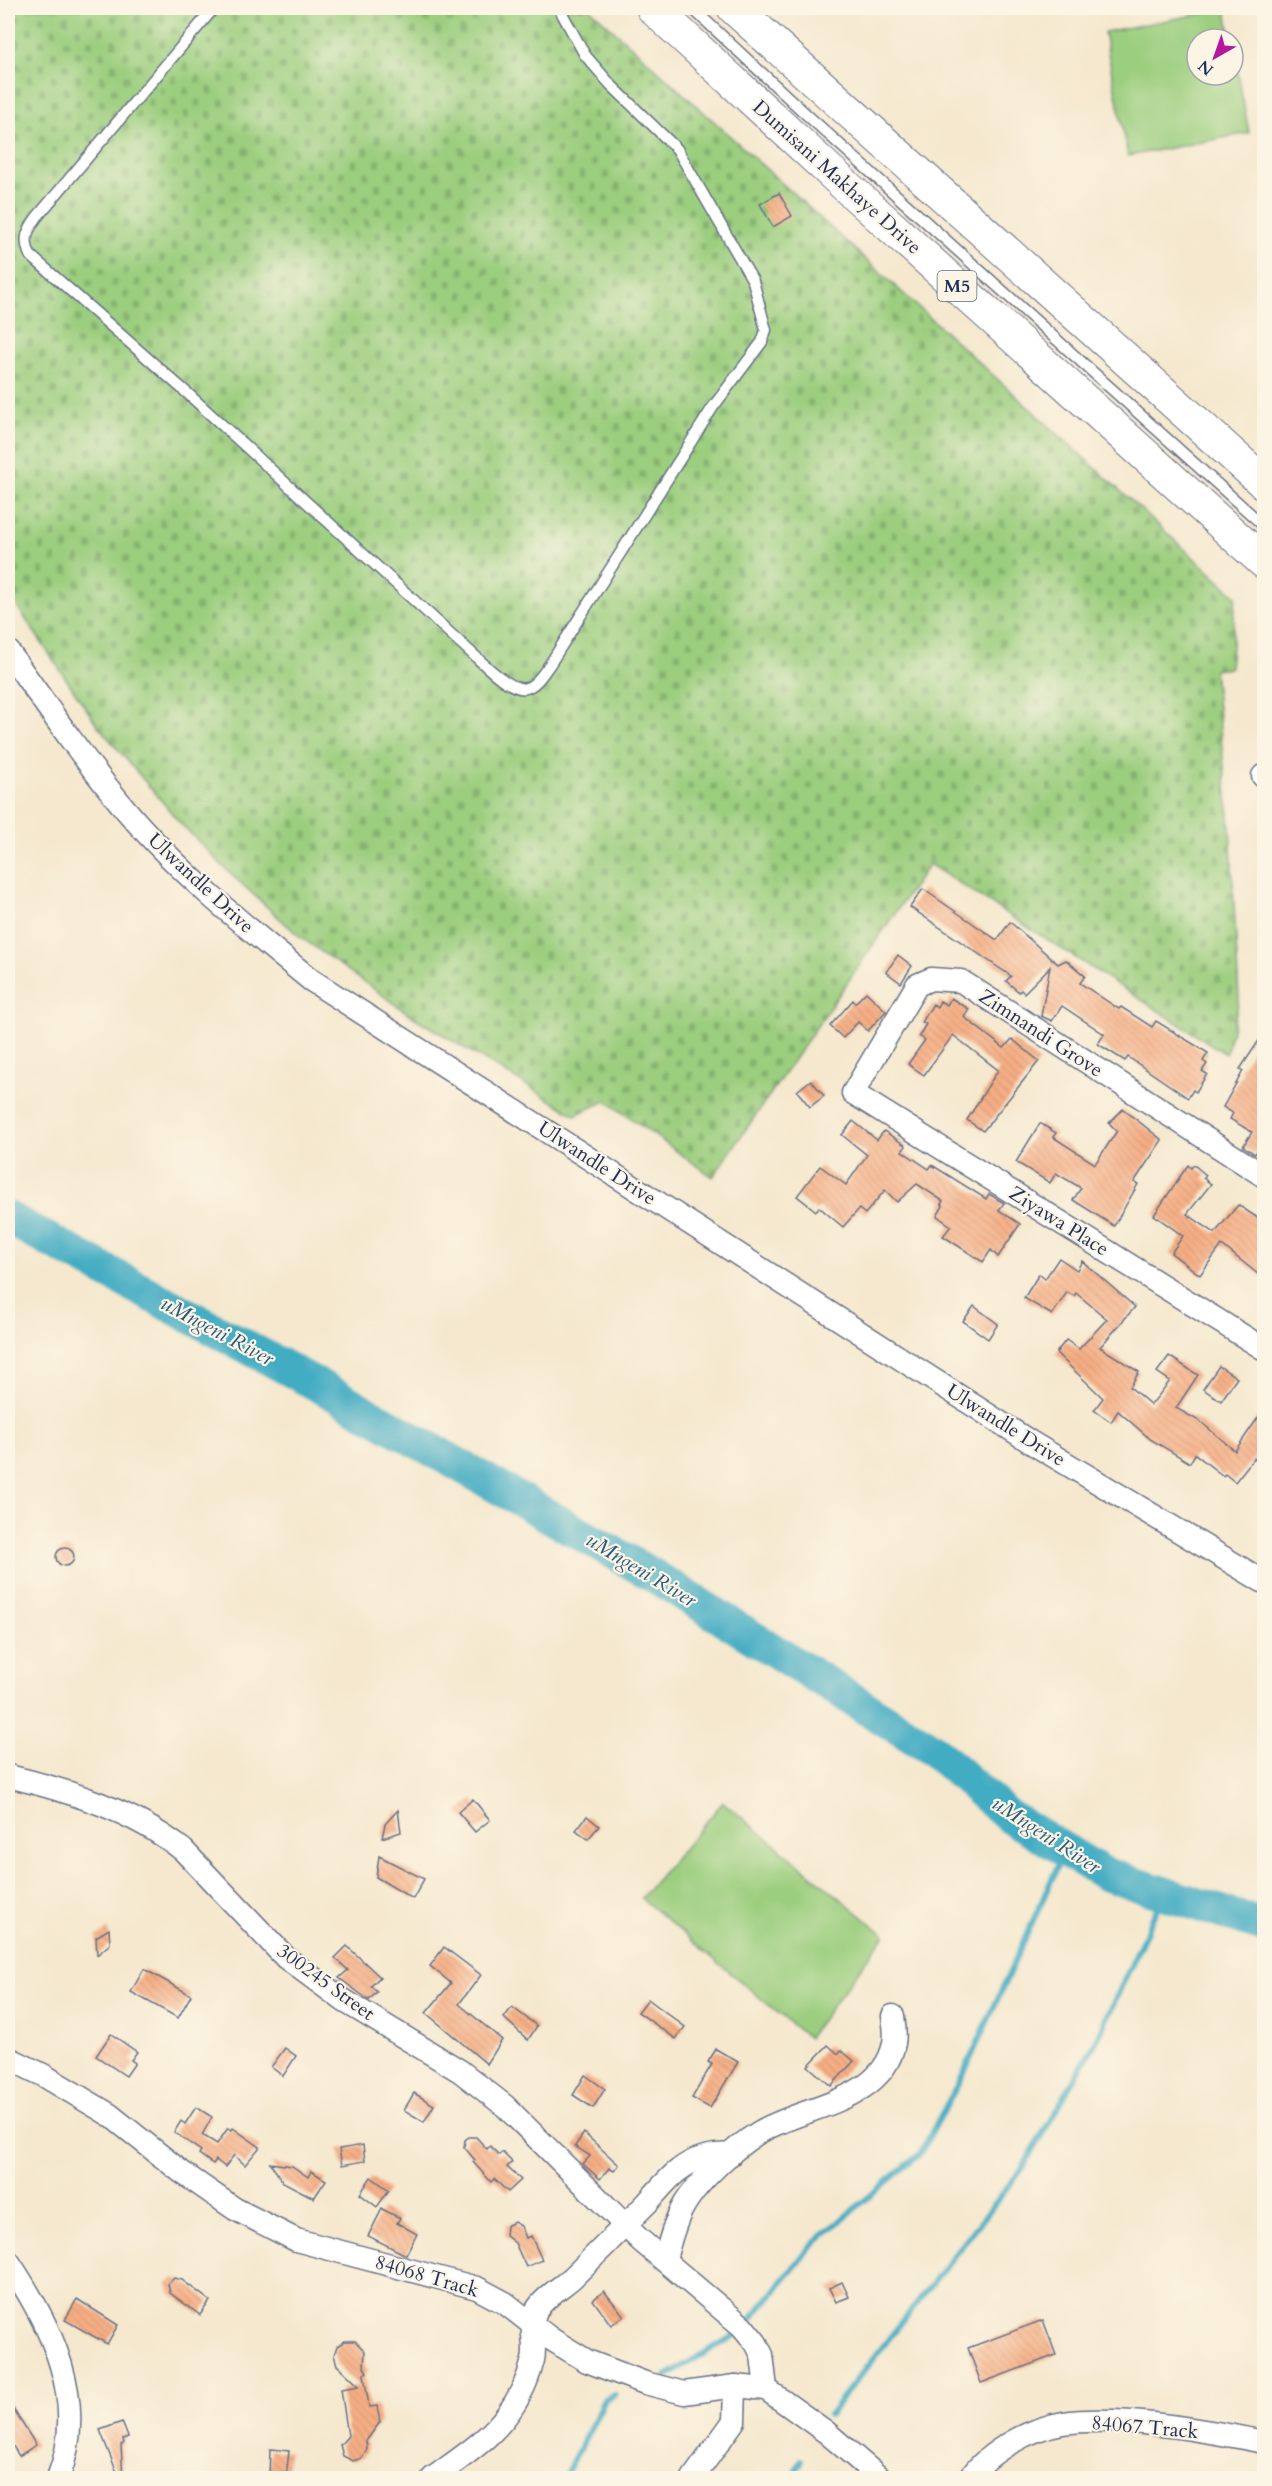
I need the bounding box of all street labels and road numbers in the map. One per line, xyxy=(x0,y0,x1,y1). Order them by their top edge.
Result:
street label: Dumisani Makhaye Drive xyxy=(747,94,927,260)
road number: M5 xyxy=(938,271,976,301)
street label: Ulwandle Drive xyxy=(142,827,260,939)
street label: Zimnandi Grove xyxy=(974,983,1108,1083)
street label: Ulwandle Drive xyxy=(533,1115,661,1211)
street label: Ziyawa Place xyxy=(1004,1180,1114,1262)
street label: Ulwandle Drive xyxy=(941,1378,1071,1472)
street label: 300245 Street xyxy=(272,1937,381,2027)
street label: 84068 Track xyxy=(372,2248,482,2304)
street label: 84067 Track xyxy=(1091,2409,1200,2445)

